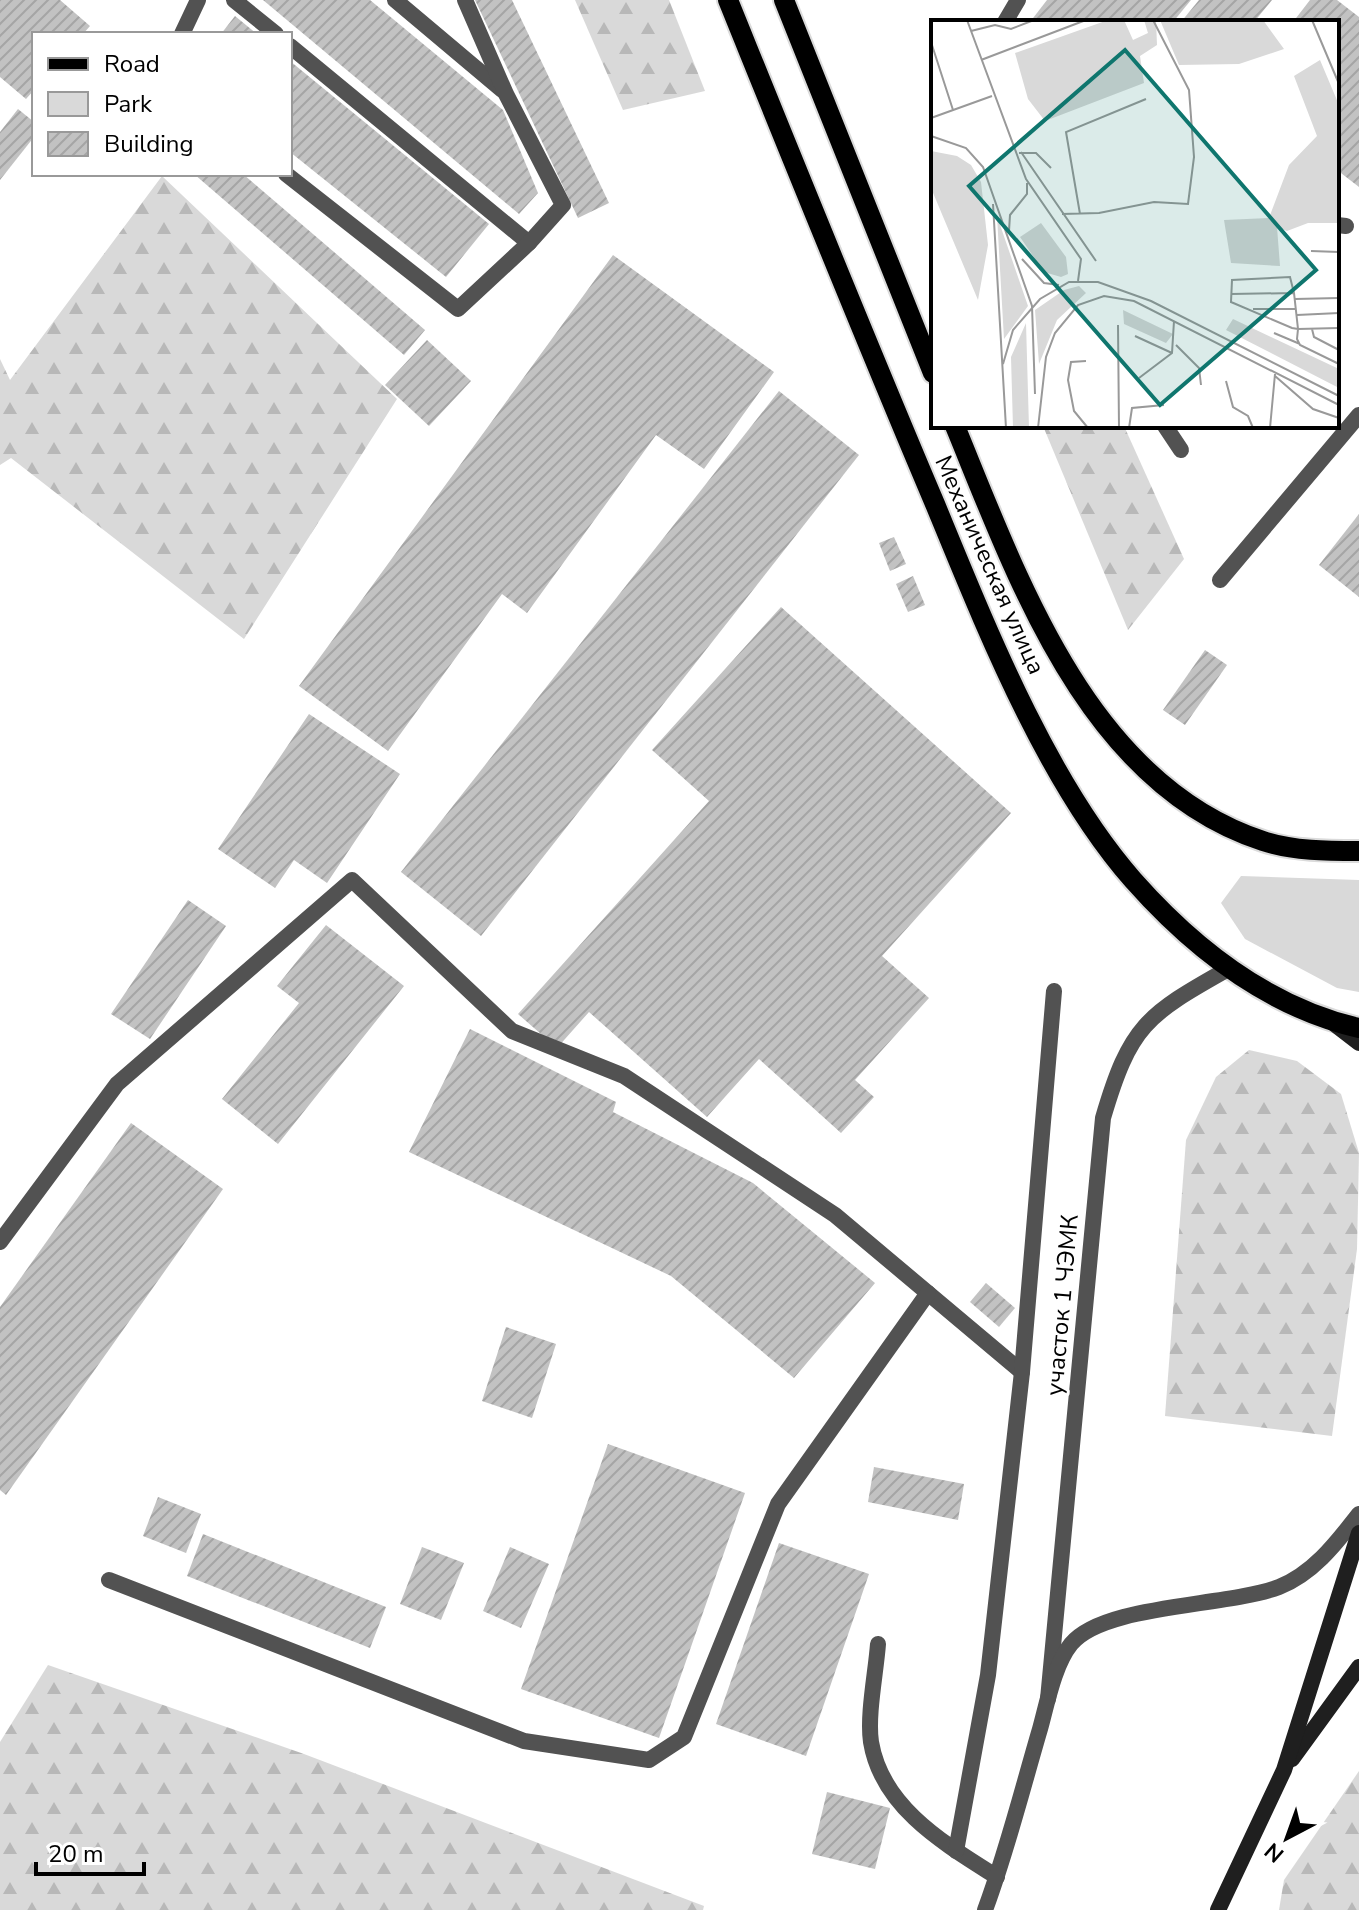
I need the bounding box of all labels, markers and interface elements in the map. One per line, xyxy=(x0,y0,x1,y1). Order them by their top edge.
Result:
inset map xyxy=(931,20,1339,428)
legend xyxy=(32,32,292,176)
text: Road xyxy=(104,48,160,80)
text: Park xyxy=(104,88,153,120)
text: Building xyxy=(104,128,194,160)
street label: Механическая улица xyxy=(927,451,1053,679)
street label: участок 1 ЧЭМК xyxy=(1038,1212,1086,1397)
north arrow xyxy=(1247,1798,1327,1878)
scale bar xyxy=(36,1826,144,1876)
text: N xyxy=(1258,1836,1291,1869)
text: 20 m xyxy=(48,1838,104,1870)

